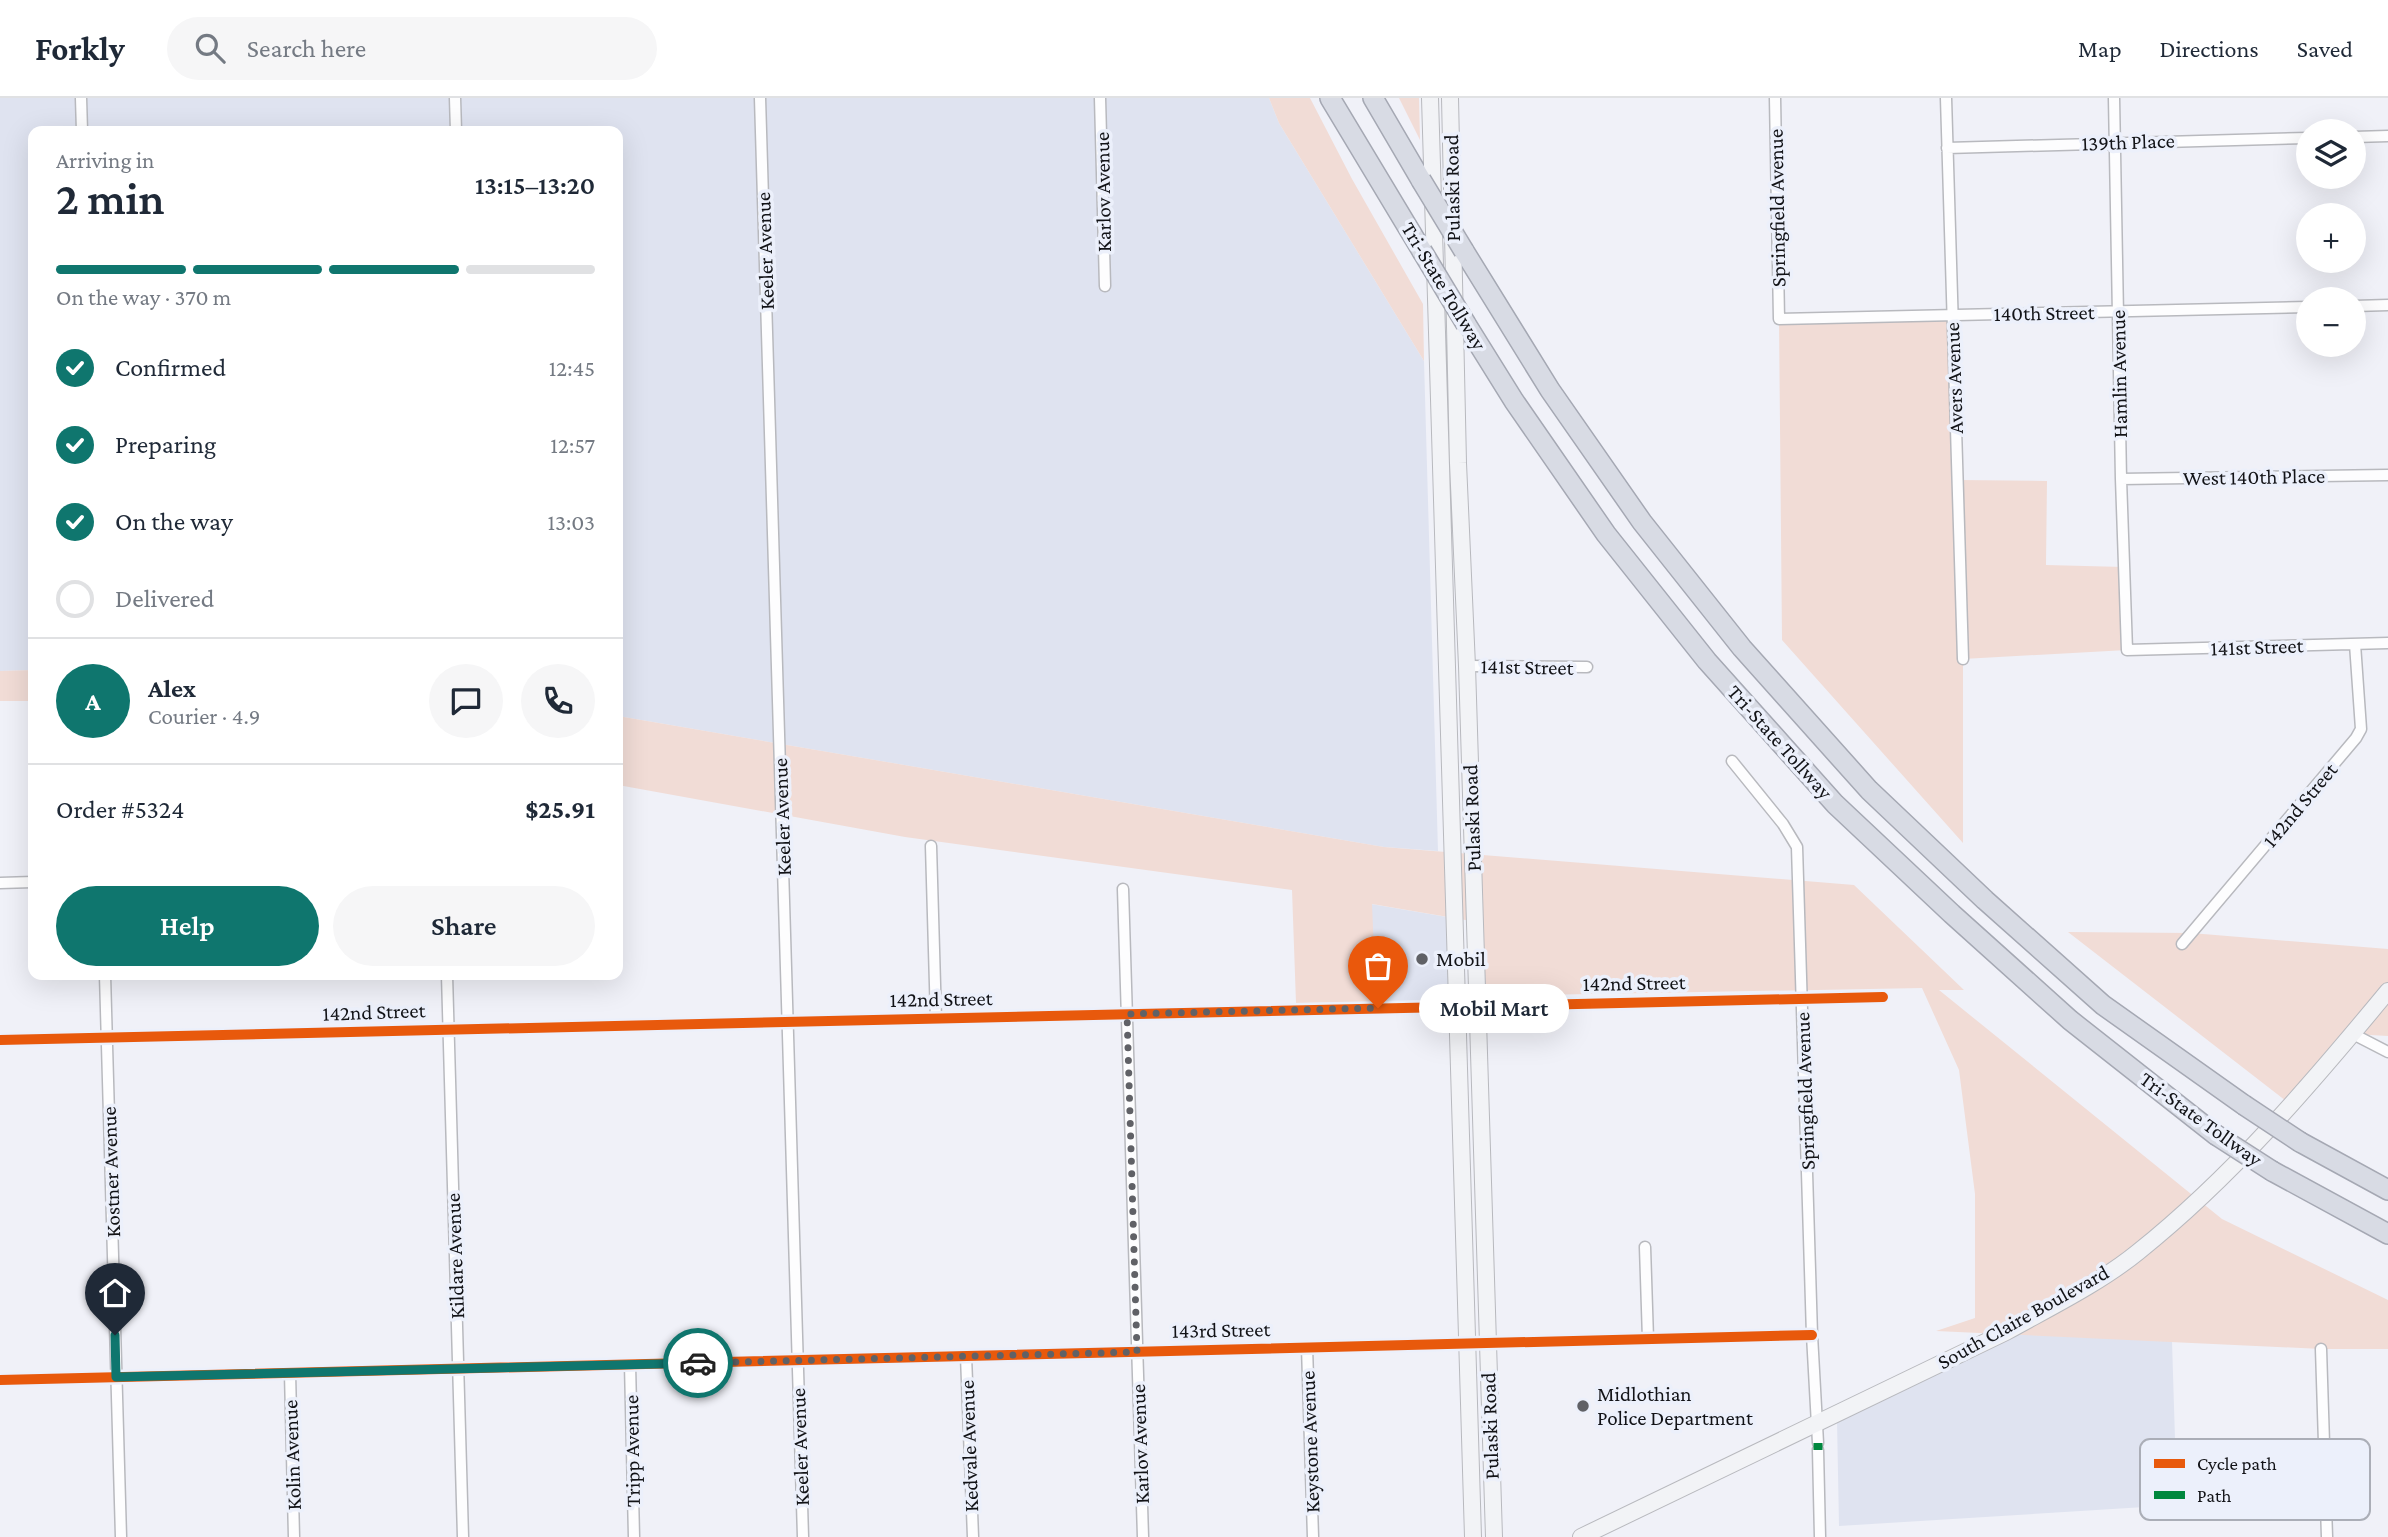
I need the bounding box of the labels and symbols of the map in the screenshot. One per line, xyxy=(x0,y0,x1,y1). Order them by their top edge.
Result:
street label: 139th Place xyxy=(2081,128,2175,156)
street label: Springfield Avenue xyxy=(1764,129,1790,287)
street label: Karlov Avenue xyxy=(1090,132,1116,252)
street label: Pulaski Road xyxy=(1439,134,1465,242)
street label: Keeler Avenue xyxy=(751,191,779,311)
street label: Tri-State Tollway xyxy=(1396,218,1492,355)
street label: 140th Street xyxy=(1993,300,2096,326)
street label: Hamlin Avenue xyxy=(2106,310,2132,438)
street label: Avers Avenue xyxy=(1940,322,1968,434)
street label: West 140th Place xyxy=(2183,464,2325,490)
street label: 141st Street xyxy=(2210,633,2305,661)
street label: 141st Street xyxy=(1480,654,1575,680)
street label: Tri-State Tollway xyxy=(1723,680,1838,804)
street label: Keeler Avenue xyxy=(768,757,796,877)
street label: 142nd Street xyxy=(2258,757,2343,852)
street label: Pulaski Road xyxy=(1458,764,1486,872)
pin xyxy=(1348,936,1408,1008)
place label: Mobil xyxy=(1436,947,1486,971)
marker: Mobil xyxy=(1414,951,1430,967)
street label: 142nd Street xyxy=(1582,970,1687,996)
callout: Mobil Mart xyxy=(1420,984,1570,1032)
street label: 142nd Street xyxy=(889,986,994,1012)
street label: 142nd Street xyxy=(322,998,427,1026)
street label: Springfield Avenue xyxy=(1790,1012,1820,1170)
street label: Tri-State Tollway xyxy=(2135,1067,2267,1172)
street label: Kostner Avenue xyxy=(97,1106,125,1238)
street label: Kildare Avenue xyxy=(441,1193,469,1319)
street label: South Claire Boulevard xyxy=(1933,1260,2113,1374)
pin xyxy=(85,1263,145,1335)
street label: 143rd Street xyxy=(1171,1317,1272,1343)
courier xyxy=(663,1328,733,1398)
street label: Keystone Avenue xyxy=(1296,1370,1324,1514)
street label: Pulaski Road xyxy=(1476,1372,1504,1480)
street label: Kedvale Avenue xyxy=(955,1380,983,1512)
place label: Midlothian Police Department xyxy=(1597,1382,1754,1430)
street label: Karlov Avenue xyxy=(1126,1383,1154,1505)
street label: Keeler Avenue xyxy=(786,1387,814,1507)
street label: Tripp Avenue xyxy=(619,1395,645,1507)
marker: Midlothian Police Department xyxy=(1575,1398,1591,1414)
street label: Kolin Avenue xyxy=(278,1399,306,1511)
legend xyxy=(2140,1439,2370,1520)
text: Cycle path xyxy=(2197,1453,2277,1474)
text: Path xyxy=(2197,1485,2232,1506)

